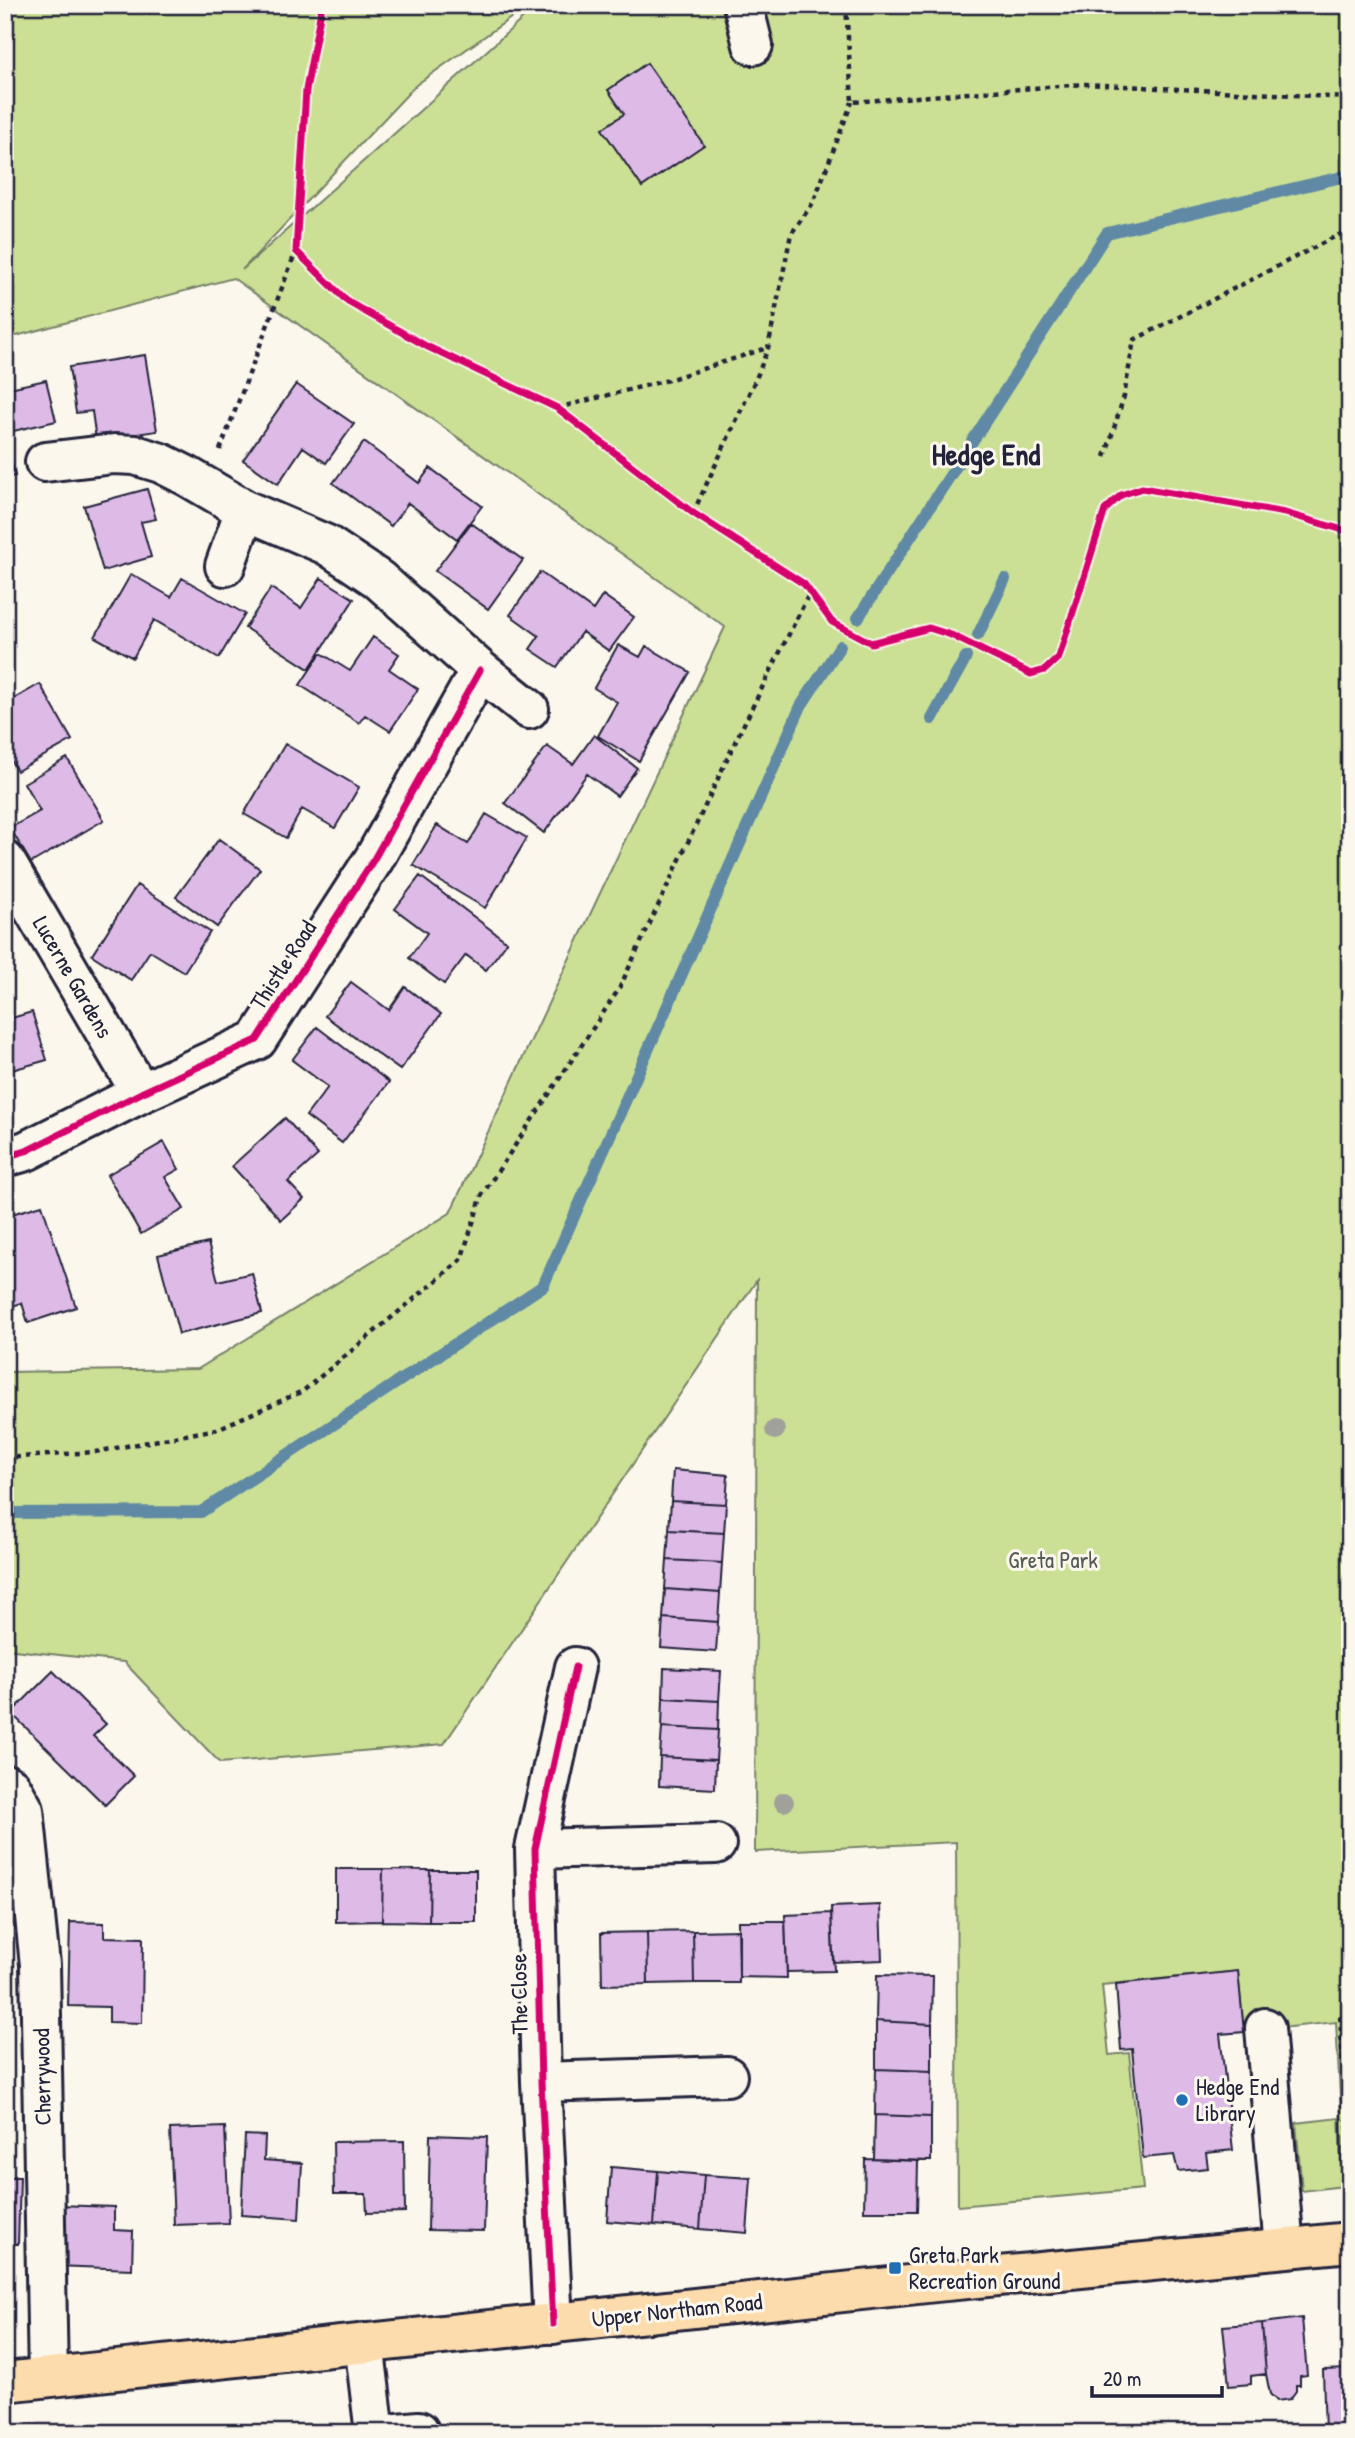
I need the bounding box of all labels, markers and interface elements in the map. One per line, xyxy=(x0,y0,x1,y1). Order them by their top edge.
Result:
district label: Hedge End xyxy=(932,434,1040,475)
street label: Lucerne Gardens xyxy=(26,910,121,1043)
street label: Thistle Road xyxy=(242,914,323,1015)
park label: Greta Park xyxy=(1008,1544,1098,1575)
street label: The Close xyxy=(502,1953,535,2035)
street label: Cherrywood xyxy=(25,2028,58,2126)
place label: Hedge End Library xyxy=(1196,2071,1279,2128)
marker: Hedge End Library xyxy=(1174,2092,1190,2108)
place label: Greta Park Recreation Ground xyxy=(909,2239,1060,2296)
marker: Greta Park Recreation Ground xyxy=(887,2260,903,2276)
street label: Upper Northam Road xyxy=(590,2285,764,2334)
scale bar xyxy=(1092,2354,1222,2398)
text: 20 m xyxy=(1103,2364,1141,2393)

